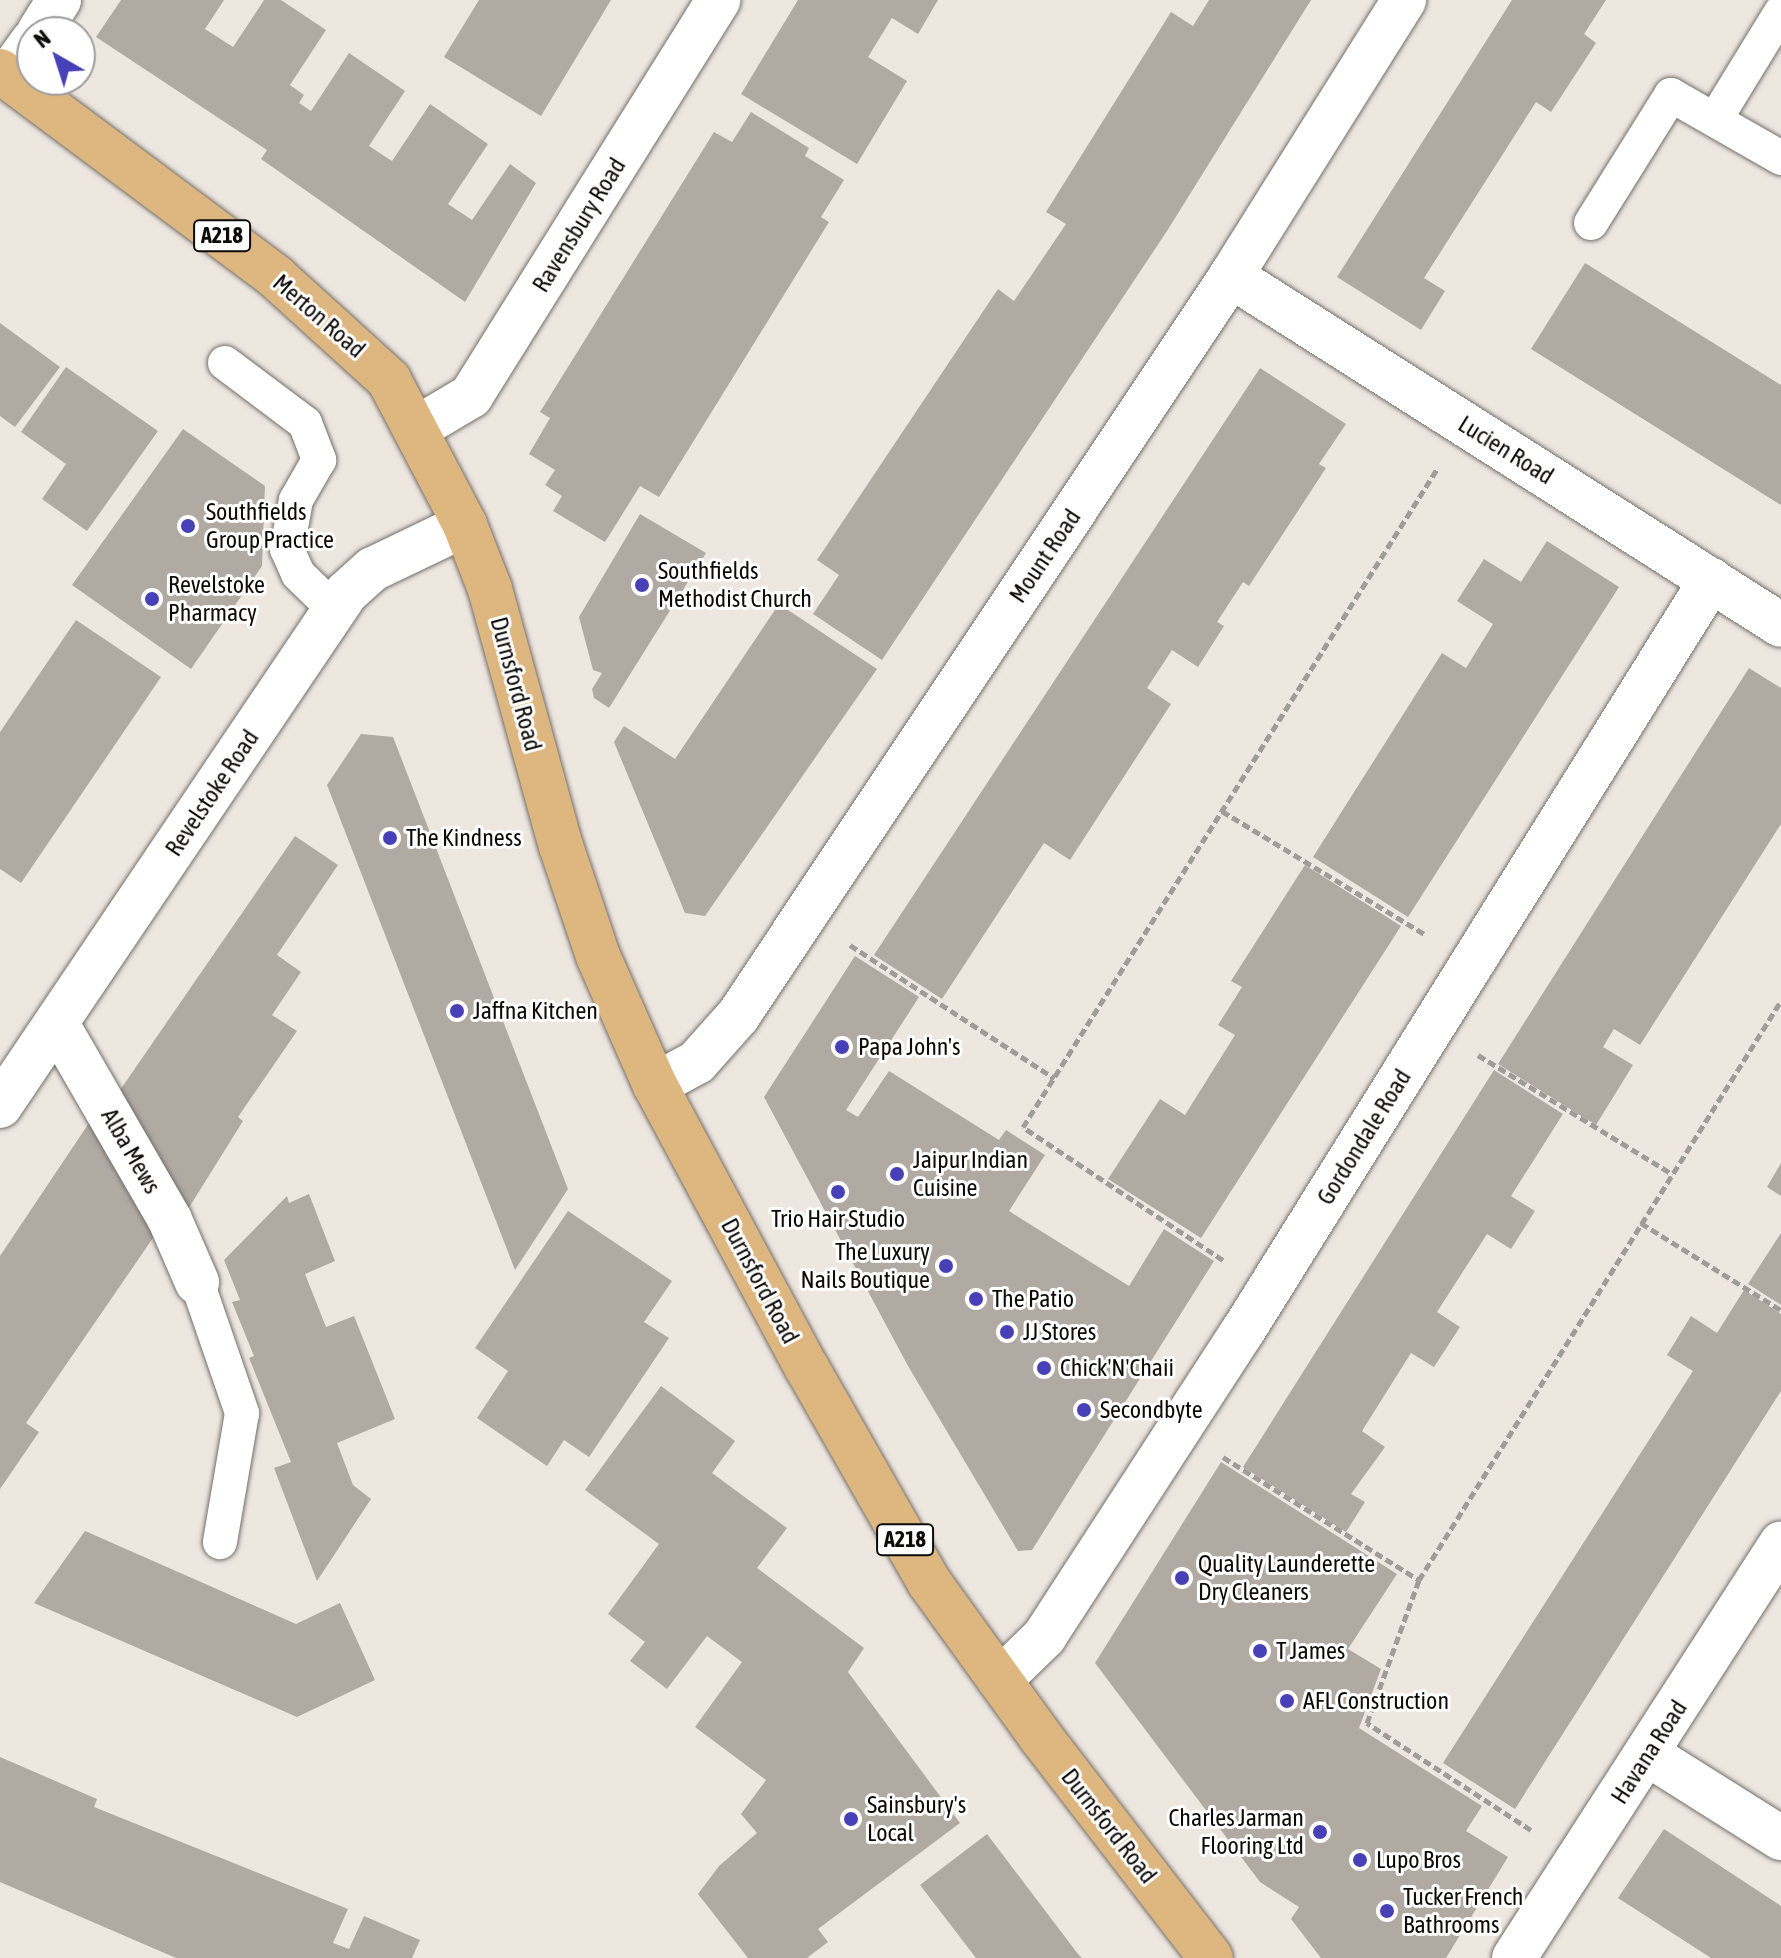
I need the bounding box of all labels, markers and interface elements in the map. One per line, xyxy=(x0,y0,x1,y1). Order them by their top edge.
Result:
north arrow xyxy=(16,16,96,96)
text: N xyxy=(29,25,55,53)
street label: Ravensbury Road xyxy=(526,153,632,297)
road number: A218 xyxy=(192,218,252,254)
street label: Merton Road xyxy=(267,268,371,364)
street label: Lucien Road xyxy=(1453,409,1559,491)
place label: Southfields Group Practice xyxy=(206,498,334,554)
street label: Mount Road xyxy=(1003,504,1087,608)
marker: Southfields Group Practice xyxy=(177,515,199,537)
place label: Southfields Methodist Church xyxy=(658,557,812,613)
place label: Revelstoke Pharmacy xyxy=(168,571,265,627)
marker: Southfields Methodist Church xyxy=(633,576,651,594)
marker: Revelstoke Pharmacy xyxy=(143,590,161,608)
street label: Durnsford Road xyxy=(484,614,548,754)
street label: Revelstoke Road xyxy=(159,724,265,862)
place label: The Kindness xyxy=(406,824,522,852)
marker: The Kindness xyxy=(381,829,399,847)
place label: Jaffna Kitchen xyxy=(473,997,598,1025)
marker: Jaffna Kitchen xyxy=(448,1002,466,1020)
place label: Papa John's xyxy=(858,1033,960,1061)
marker: Papa John's xyxy=(833,1038,851,1056)
street label: Gordondale Road xyxy=(1311,1064,1417,1210)
street label: Alba Mews xyxy=(95,1103,167,1199)
place label: Jaipur Indian Cuisine xyxy=(913,1146,1028,1202)
marker: Jaipur Indian Cuisine xyxy=(888,1165,906,1183)
marker: Trio Hair Studio xyxy=(829,1183,847,1201)
place label: Trio Hair Studio xyxy=(771,1205,905,1233)
street label: Durnsford Road xyxy=(715,1213,805,1349)
place label: The Luxury Nails Boutique xyxy=(800,1238,930,1294)
marker: The Luxury Nails Boutique xyxy=(937,1257,955,1275)
place label: The Patio xyxy=(992,1285,1074,1313)
marker: The Patio xyxy=(967,1290,985,1308)
place label: JJ Stores xyxy=(1023,1318,1096,1346)
marker: JJ Stores xyxy=(998,1323,1016,1341)
place label: Chick'N'Chaii xyxy=(1060,1354,1174,1382)
marker: Chick'N'Chaii xyxy=(1035,1359,1053,1377)
place label: Secondbyte xyxy=(1100,1396,1203,1424)
marker: Secondbyte xyxy=(1075,1401,1093,1419)
road number: A218 xyxy=(875,1522,935,1558)
place label: Quality Launderette Dry Cleaners xyxy=(1198,1550,1375,1606)
marker: Quality Launderette Dry Cleaners xyxy=(1173,1569,1191,1587)
place label: T James xyxy=(1276,1637,1345,1665)
marker: T James xyxy=(1251,1642,1269,1660)
place label: AFL Construction xyxy=(1303,1687,1449,1715)
marker: AFL Construction xyxy=(1278,1692,1296,1710)
street label: Havana Road xyxy=(1605,1695,1693,1809)
street label: Durnsford Road xyxy=(1055,1763,1163,1889)
place label: Sainsbury's Local xyxy=(867,1791,966,1847)
place label: Charles Jarman Flooring Ltd xyxy=(1169,1804,1304,1860)
marker: Sainsbury's Local xyxy=(842,1810,860,1828)
marker: Charles Jarman Flooring Ltd xyxy=(1311,1823,1329,1841)
place label: Lupo Bros xyxy=(1376,1846,1461,1874)
marker: Lupo Bros xyxy=(1351,1851,1369,1869)
place label: Tucker French Bathrooms xyxy=(1403,1883,1523,1939)
marker: Tucker French Bathrooms xyxy=(1378,1902,1396,1920)

